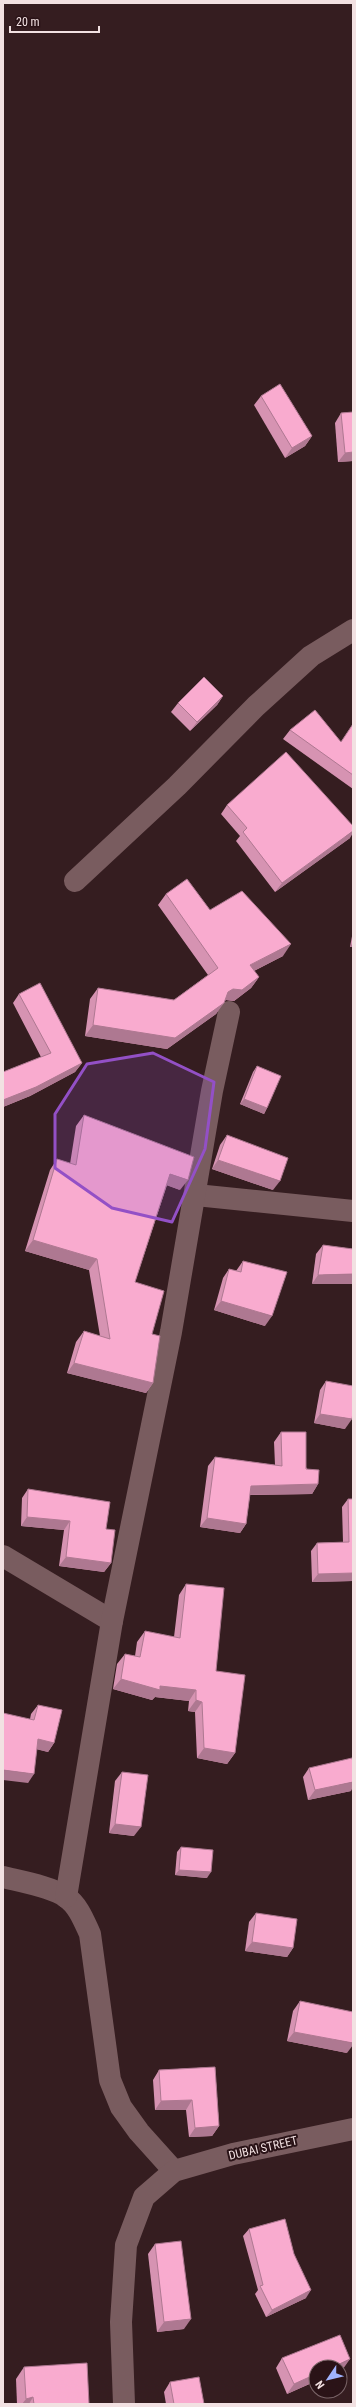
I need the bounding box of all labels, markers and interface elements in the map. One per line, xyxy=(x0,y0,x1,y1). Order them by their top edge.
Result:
scale bar xyxy=(10,8,99,34)
text: 20 m xyxy=(16,15,40,29)
street label: DUBAI STREET xyxy=(227,2133,299,2163)
north arrow xyxy=(308,2359,348,2399)
text: N xyxy=(313,2378,327,2391)

